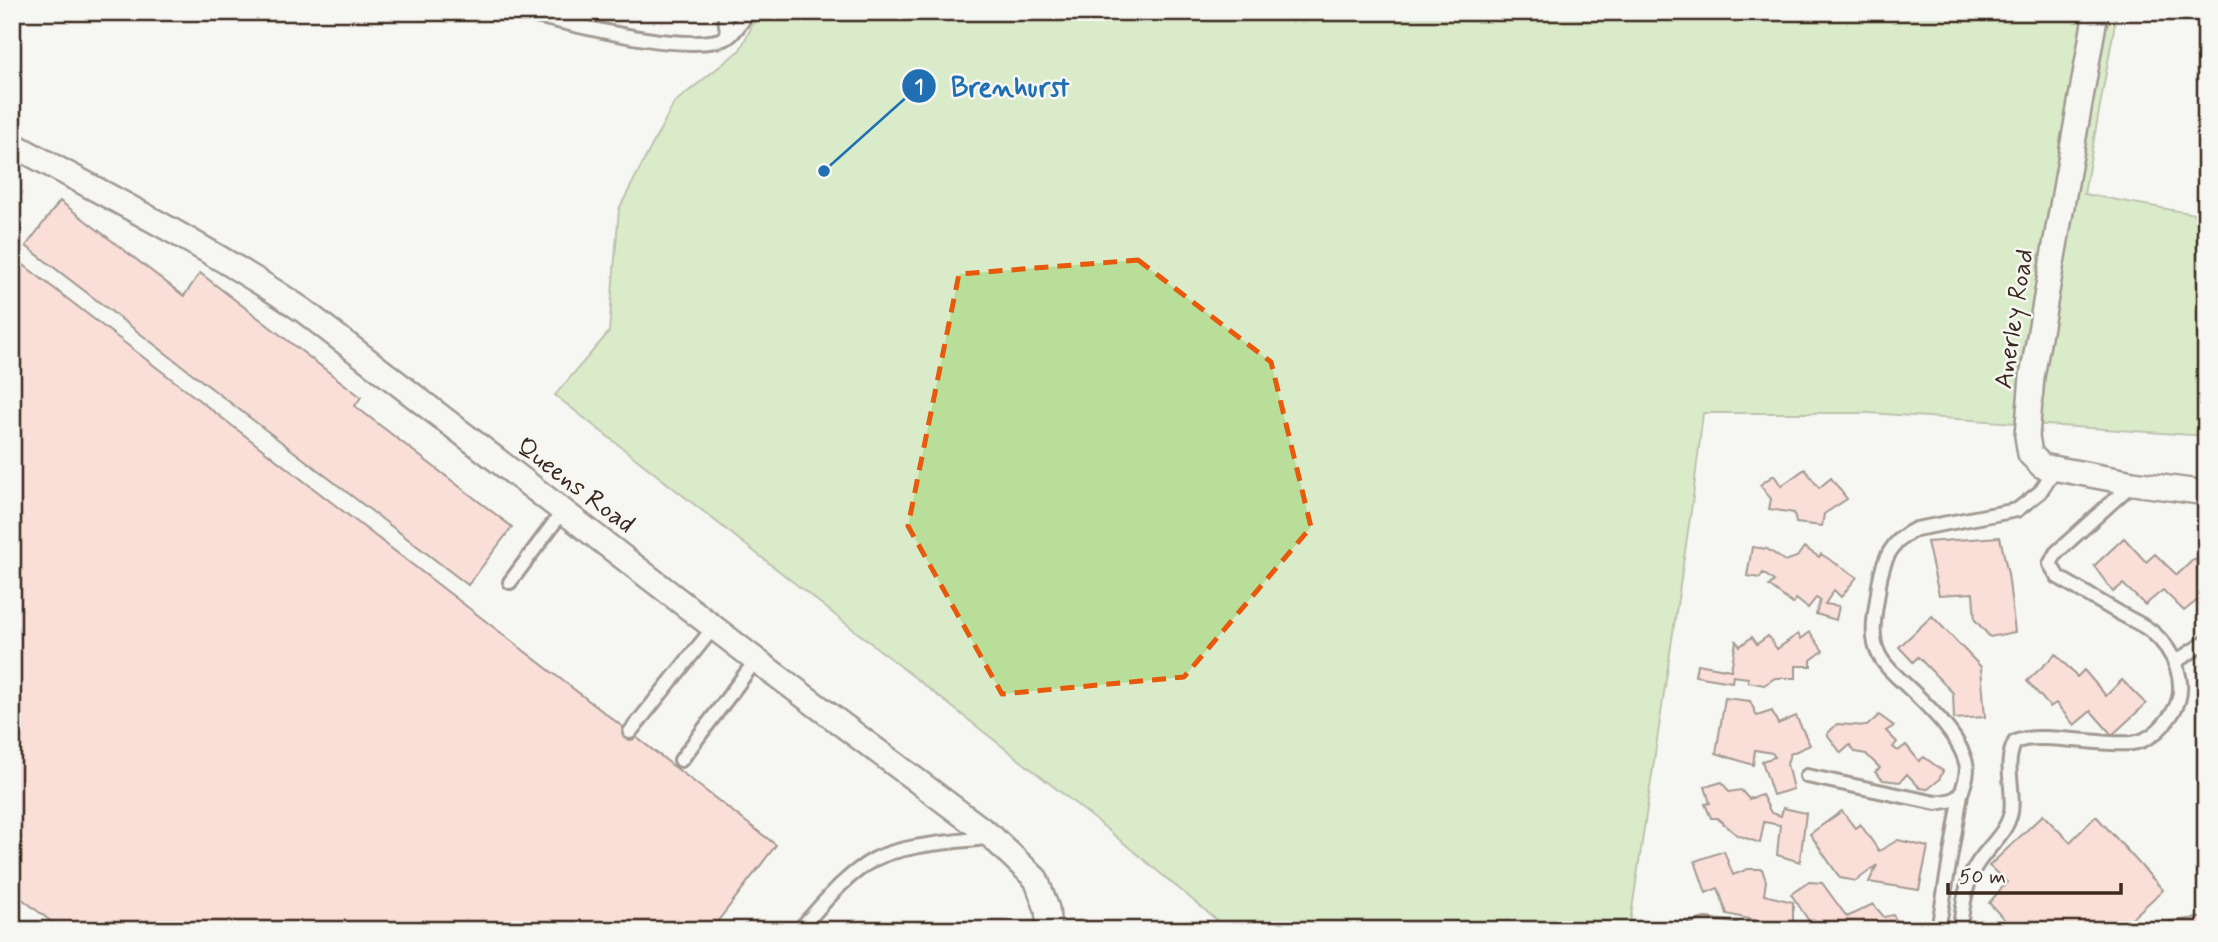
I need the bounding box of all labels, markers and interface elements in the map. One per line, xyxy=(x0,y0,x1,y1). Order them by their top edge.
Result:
callout: Brenhurst xyxy=(902,61,1083,110)
text: Brenhurst xyxy=(951,70,1070,107)
text: 1 xyxy=(914,73,924,101)
street label: Anerley Road xyxy=(1987,247,2043,391)
street label: Queens Road xyxy=(509,430,641,542)
scale bar xyxy=(1948,851,2122,895)
text: 50 m xyxy=(1959,863,2006,891)

